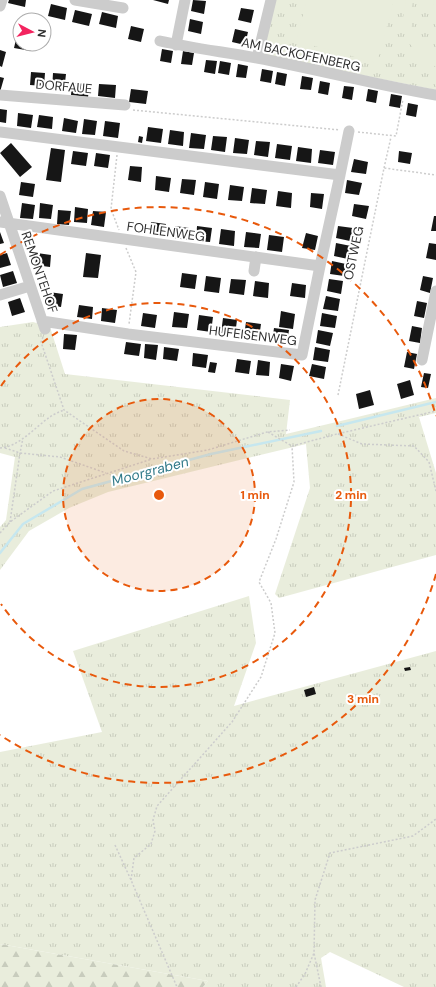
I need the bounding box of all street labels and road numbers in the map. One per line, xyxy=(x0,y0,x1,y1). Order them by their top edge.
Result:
street label: AM BACKOFENBERG xyxy=(240,34,362,75)
street label: DORFAUE xyxy=(35,76,93,97)
street label: FOHLENWEG xyxy=(126,218,206,245)
street label: OSTWEG xyxy=(340,225,367,282)
street label: REMONTEHOF xyxy=(18,229,62,315)
street label: HUFEISENWEG xyxy=(208,322,298,349)

